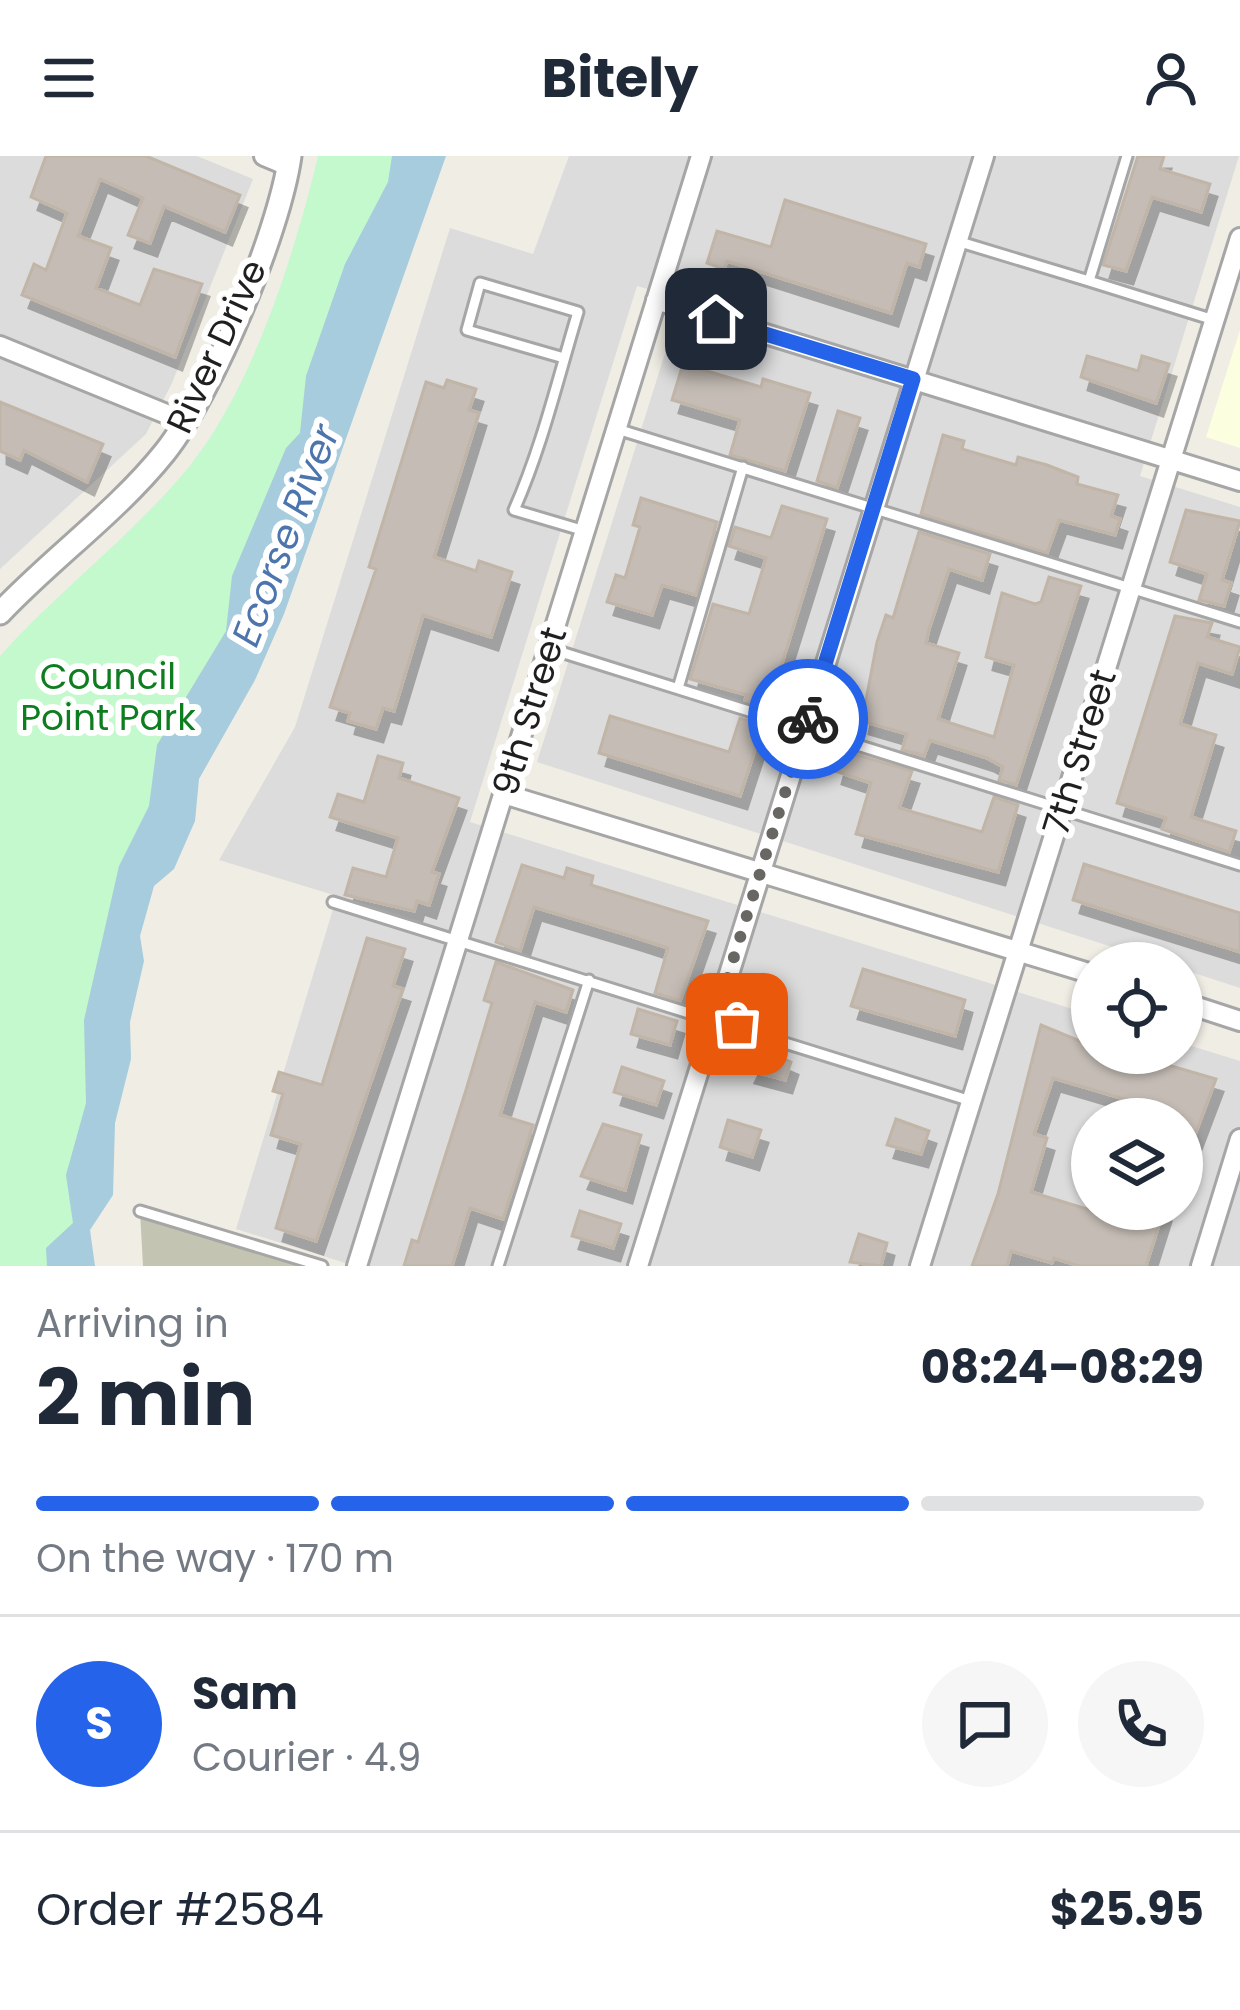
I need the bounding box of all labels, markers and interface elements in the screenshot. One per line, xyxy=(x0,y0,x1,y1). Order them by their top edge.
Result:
text: Bitely xyxy=(542,40,698,116)
icon: menu xyxy=(36,45,102,111)
icon: person xyxy=(1138,45,1204,111)
street label: River Drive xyxy=(154,251,279,442)
pin xyxy=(665,268,767,370)
icon: home xyxy=(683,286,749,352)
water label: Ecorse River xyxy=(218,415,353,654)
street label: 9th Street xyxy=(480,621,579,802)
park label: Council Point Park xyxy=(20,651,196,743)
courier xyxy=(748,659,868,779)
street label: 7th Street xyxy=(1030,663,1129,841)
icon: bike xyxy=(775,686,841,752)
map controls xyxy=(1071,942,1203,1230)
button: locate xyxy=(1071,942,1203,1074)
pin xyxy=(686,973,788,1075)
icon: bag xyxy=(704,991,770,1057)
button: layers xyxy=(1071,1098,1203,1230)
text: Arriving in xyxy=(36,1296,229,1351)
text: 08:24–08:29 xyxy=(921,1336,1204,1399)
text: 2 min xyxy=(36,1343,255,1452)
text: On the way · 170 m xyxy=(36,1531,394,1586)
button: chat xyxy=(922,1661,1048,1787)
button: phone xyxy=(1078,1661,1204,1787)
text: Sam xyxy=(192,1662,298,1725)
text: S xyxy=(85,1692,113,1755)
text: Courier · 4.9 xyxy=(192,1730,421,1785)
text: Order #2584 xyxy=(36,1878,324,1941)
text: $25.95 xyxy=(1050,1878,1204,1941)

